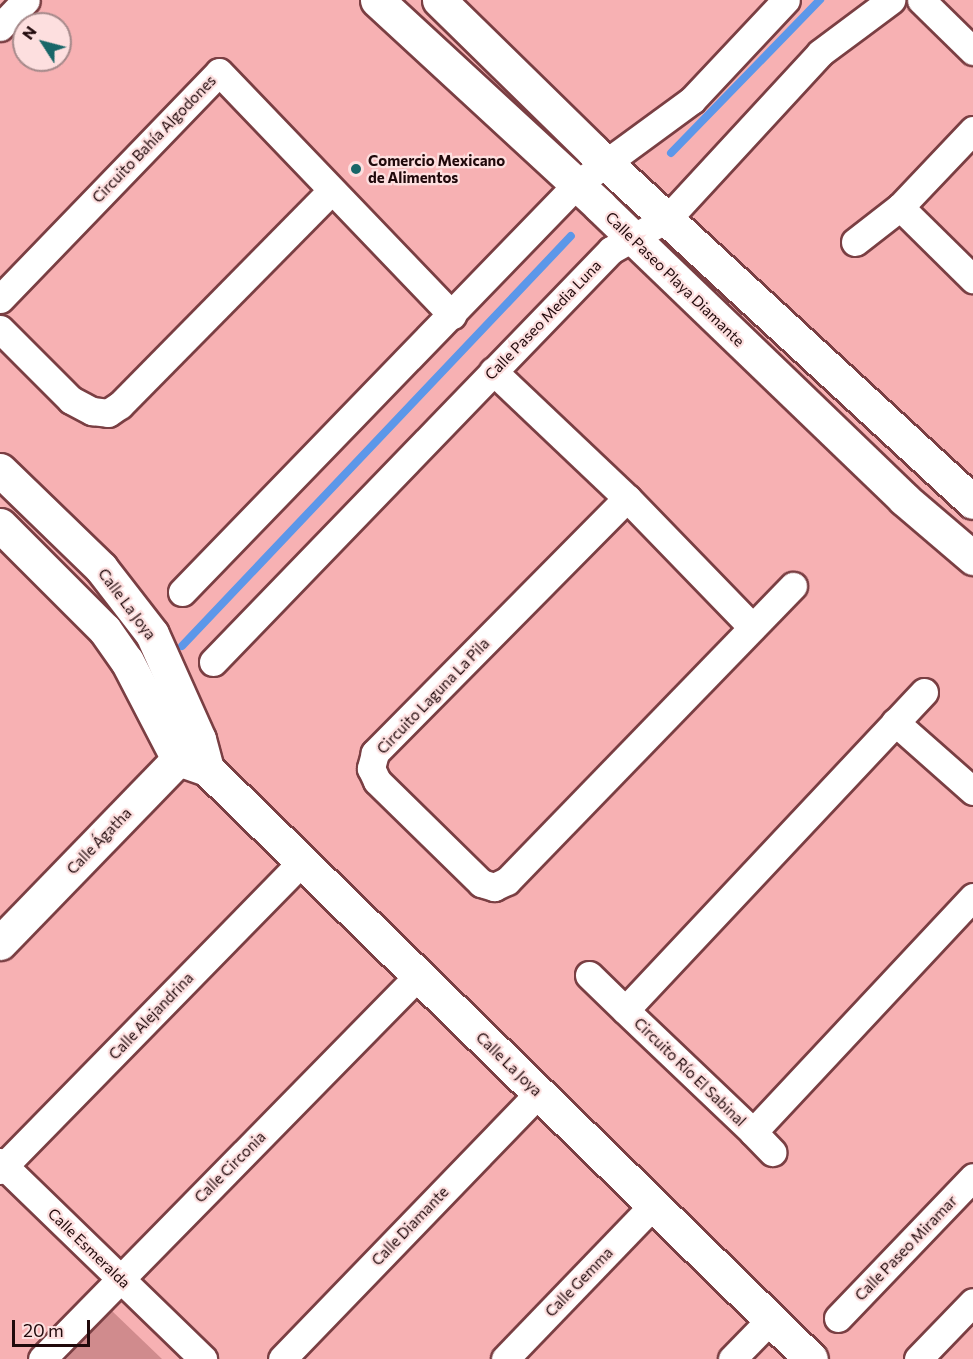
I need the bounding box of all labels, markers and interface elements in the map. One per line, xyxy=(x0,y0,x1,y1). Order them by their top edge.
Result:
north arrow xyxy=(12,12,72,72)
text: N xyxy=(17,22,40,43)
street label: Circuito Bahía Algodones xyxy=(88,72,220,206)
place label: Comercio Mexicano de Alimentos xyxy=(368,151,505,186)
marker: Comercio Mexicano de Alimentos xyxy=(349,162,363,176)
street label: Calle Paseo Playa Diamante xyxy=(602,208,748,350)
street label: Calle Paseo Media Luna xyxy=(481,256,605,384)
street label: Calle La Joya xyxy=(94,565,160,643)
street label: Circuito Laguna La Pila xyxy=(373,634,493,758)
street label: Calle Ágatha xyxy=(63,804,135,878)
street label: Calle Alejandrina xyxy=(105,969,197,1063)
street label: Circuito Río El Sabinal xyxy=(630,1014,750,1130)
street label: Calle La Joya xyxy=(472,1028,546,1100)
street label: Calle Circonia xyxy=(191,1128,269,1206)
street label: Calle Diamante xyxy=(368,1183,452,1269)
street label: Calle Paseo Miramar xyxy=(851,1192,961,1304)
street label: Calle Esmeralda xyxy=(44,1204,134,1292)
street label: Calle Gemma xyxy=(541,1244,617,1320)
scale bar xyxy=(15,1308,93,1346)
text: 20 m xyxy=(23,1319,64,1341)

